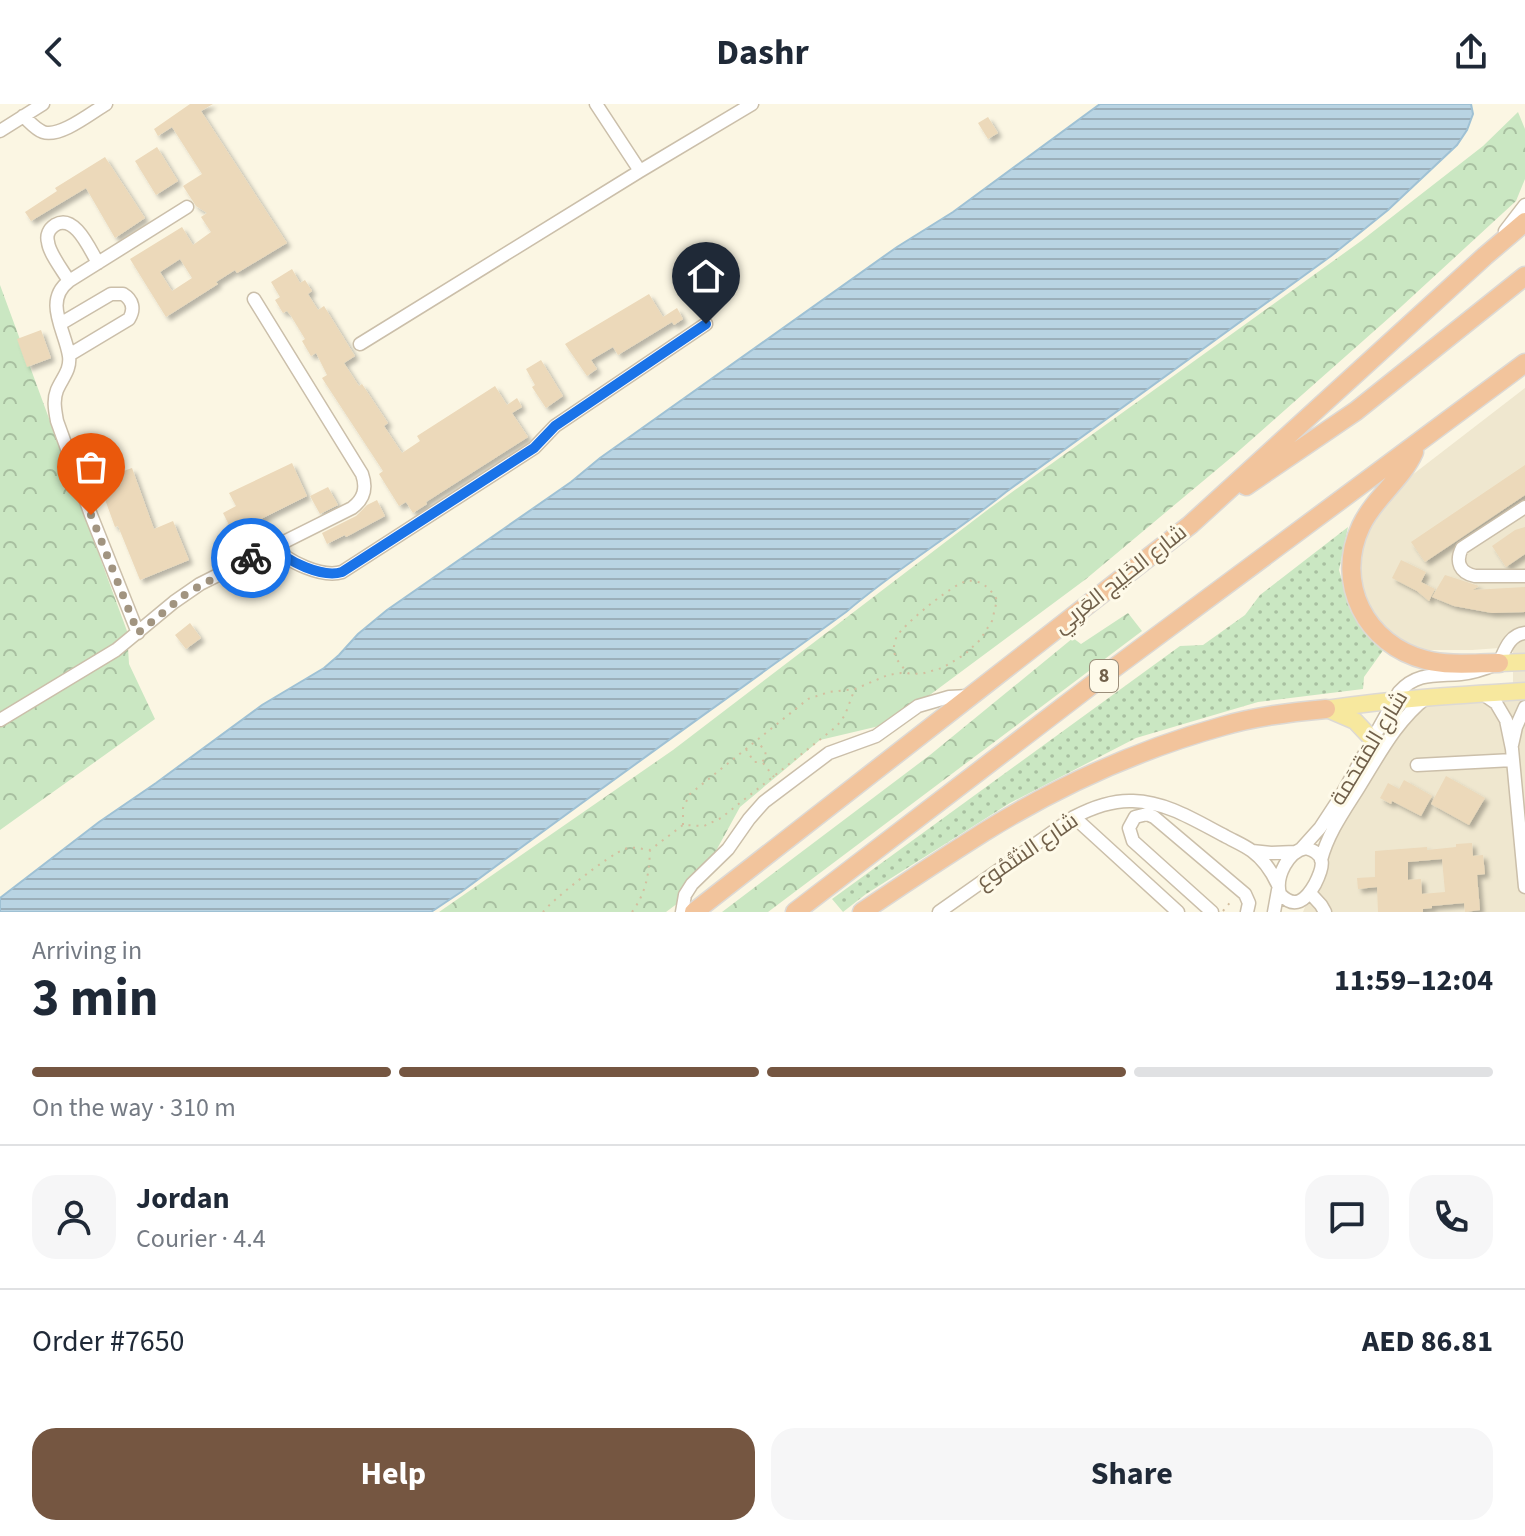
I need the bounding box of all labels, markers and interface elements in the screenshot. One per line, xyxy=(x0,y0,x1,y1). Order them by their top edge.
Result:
text: Dashr xyxy=(716,27,809,78)
icon: back xyxy=(32,30,76,74)
icon: share xyxy=(1449,30,1493,74)
pin xyxy=(672,242,740,324)
icon: home xyxy=(684,254,728,298)
pin xyxy=(57,433,125,515)
icon: bag xyxy=(69,445,113,489)
street label: شارع الخَلِيج العَربِي xyxy=(1046,517,1194,641)
courier xyxy=(211,518,291,598)
icon: bike xyxy=(229,536,273,580)
road number: 8 xyxy=(1090,660,1118,692)
street label: شارع المَقحَمة xyxy=(1322,685,1416,811)
street label: شارع الشُّمُوع xyxy=(969,805,1085,897)
text: Arriving in xyxy=(32,932,142,969)
text: 11:59–12:04 xyxy=(1334,959,1493,1002)
text: 3 min xyxy=(32,962,159,1036)
text: On the way · 310 m xyxy=(32,1089,236,1126)
button: person xyxy=(32,1175,116,1259)
button: chat xyxy=(1305,1175,1389,1259)
button: phone xyxy=(1409,1175,1493,1259)
text: Jordan xyxy=(136,1177,230,1220)
text: Courier · 4.4 xyxy=(136,1220,266,1257)
text: Order #7650 xyxy=(32,1320,185,1363)
text: AED 86.81 xyxy=(1362,1320,1493,1363)
button: Help xyxy=(32,1428,755,1520)
button: Share xyxy=(771,1428,1493,1520)

